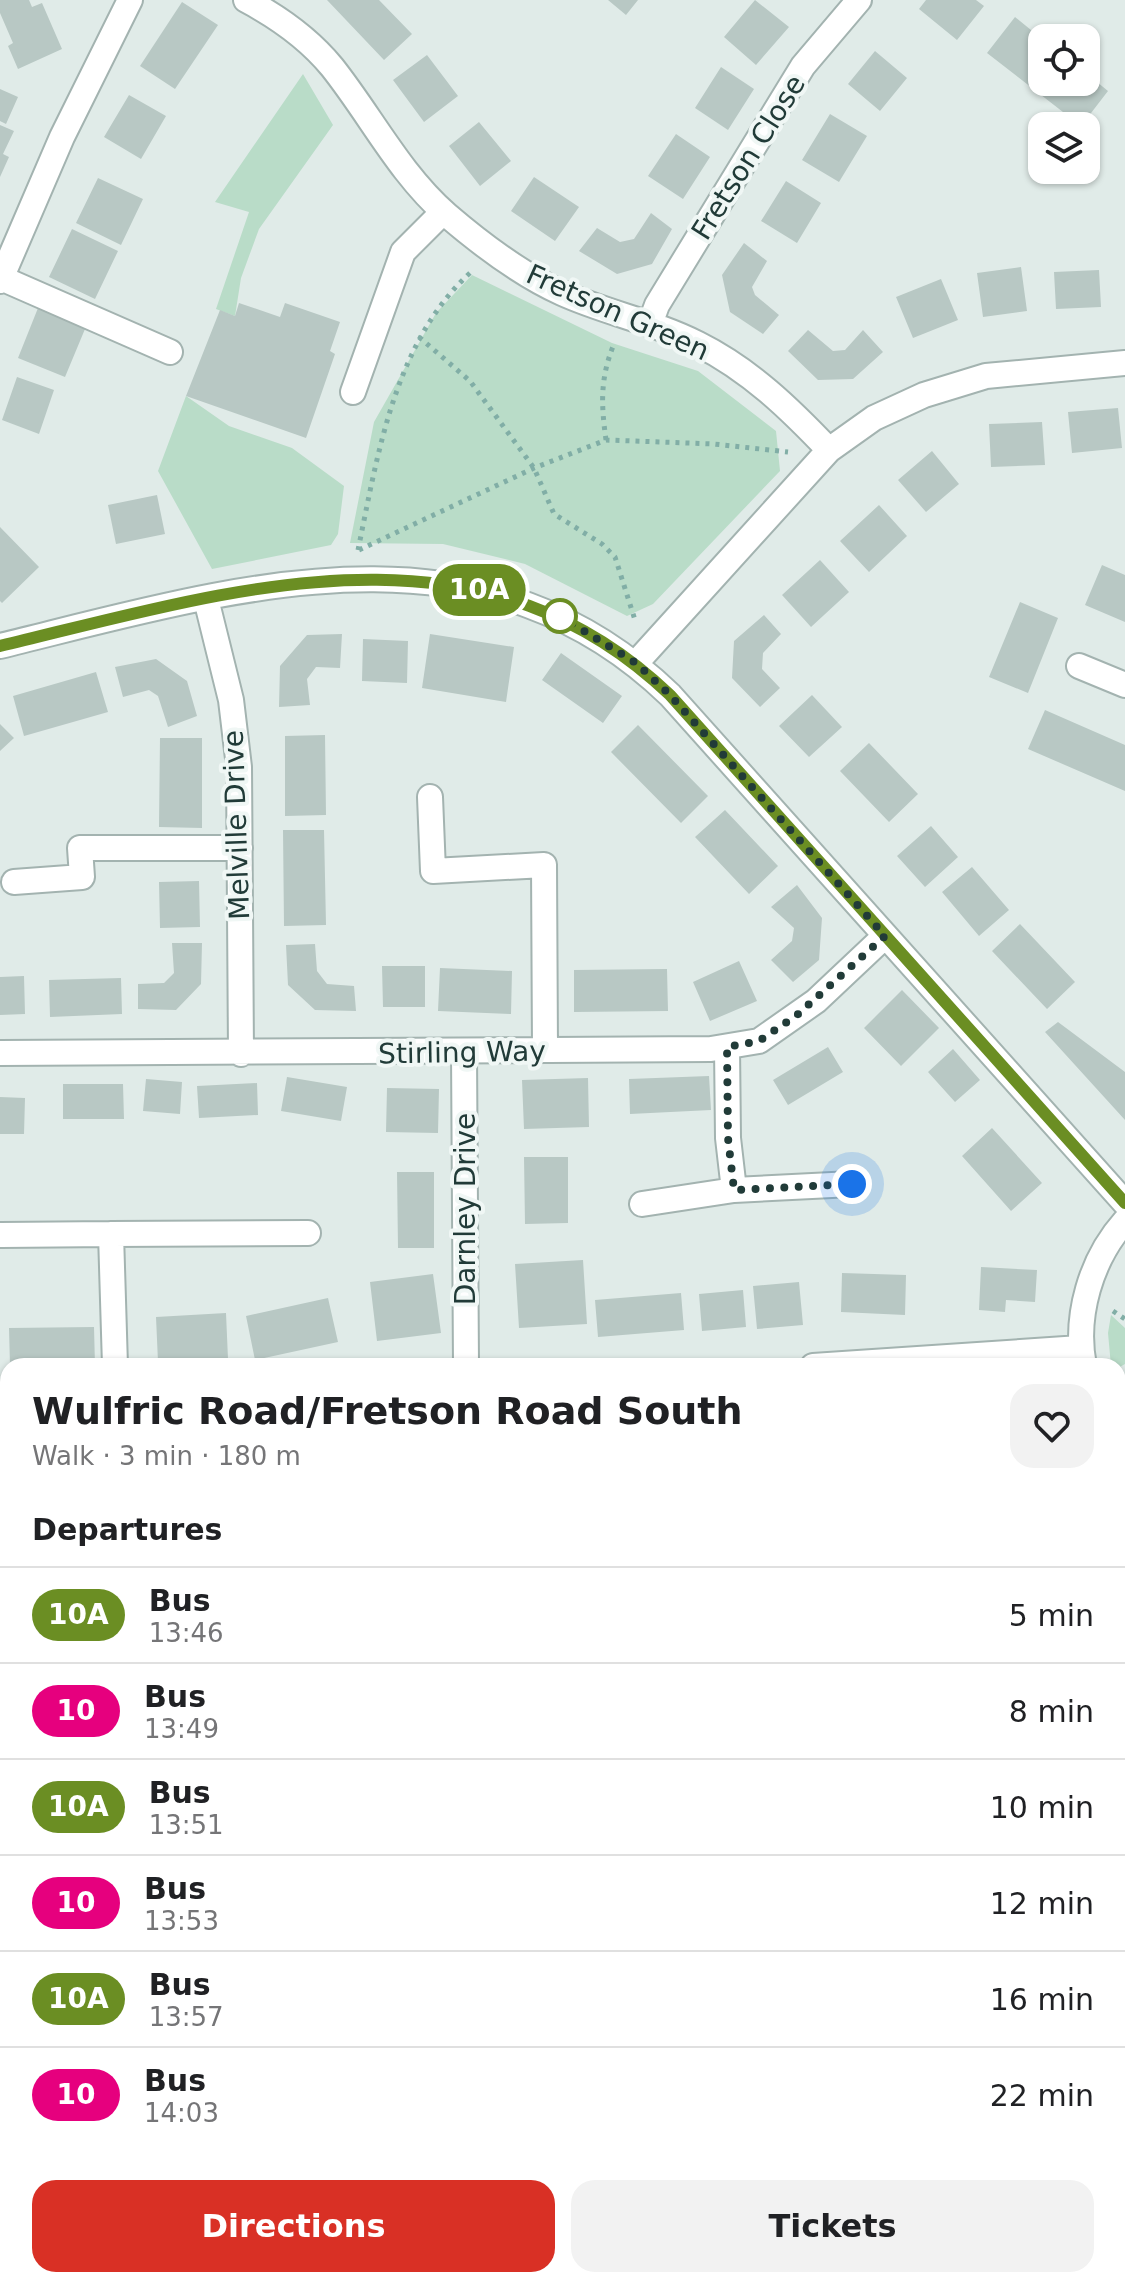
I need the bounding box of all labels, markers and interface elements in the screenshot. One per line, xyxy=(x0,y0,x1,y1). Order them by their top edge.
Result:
map controls xyxy=(1028,24,1100,184)
button: locate xyxy=(1028,24,1100,96)
street label: Fretson Close xyxy=(685,69,812,246)
button: layers xyxy=(1028,112,1100,184)
street label: Fretson Green xyxy=(521,257,714,367)
line badge: 10A xyxy=(433,564,525,616)
text: 10A xyxy=(449,573,509,606)
unlabelled marker xyxy=(543,599,577,633)
street label: Melville Drive xyxy=(217,730,256,920)
street label: Stirling Way xyxy=(378,1035,546,1070)
street label: Darnley Drive xyxy=(449,1113,482,1305)
your location xyxy=(832,1164,872,1204)
button: heart xyxy=(1010,1384,1094,1468)
text: Wulfric Road/Fretson Road South xyxy=(32,1389,743,1433)
text: Walk · 3 min · 180 m xyxy=(32,1441,301,1471)
text: Departures xyxy=(32,1512,222,1547)
text: Bus xyxy=(149,1583,211,1618)
text: 10A xyxy=(48,1598,109,1631)
text: 5 min xyxy=(1009,1598,1094,1633)
text: 13:46 xyxy=(149,1618,224,1648)
text: Bus xyxy=(144,1679,206,1714)
text: 10 xyxy=(57,1694,95,1727)
text: 8 min xyxy=(1009,1694,1094,1729)
text: 13:49 xyxy=(144,1714,219,1744)
text: Bus xyxy=(149,1775,211,1810)
text: 10A xyxy=(48,1790,109,1823)
text: 10 min xyxy=(990,1790,1094,1825)
text: 13:51 xyxy=(149,1810,224,1840)
text: Bus xyxy=(144,1871,206,1906)
text: 10 xyxy=(57,1886,95,1919)
text: 12 min xyxy=(990,1886,1094,1921)
text: 13:53 xyxy=(144,1906,219,1936)
text: Bus xyxy=(149,1967,211,2002)
text: 10A xyxy=(48,1982,109,2015)
text: 16 min xyxy=(990,1982,1094,2017)
text: 13:57 xyxy=(149,2002,224,2032)
text: Bus xyxy=(144,2063,206,2098)
text: 10 xyxy=(57,2078,95,2111)
text: 22 min xyxy=(990,2078,1094,2113)
text: 14:03 xyxy=(144,2098,219,2128)
button: Directions xyxy=(32,2180,555,2272)
button: Tickets xyxy=(571,2180,1094,2272)

